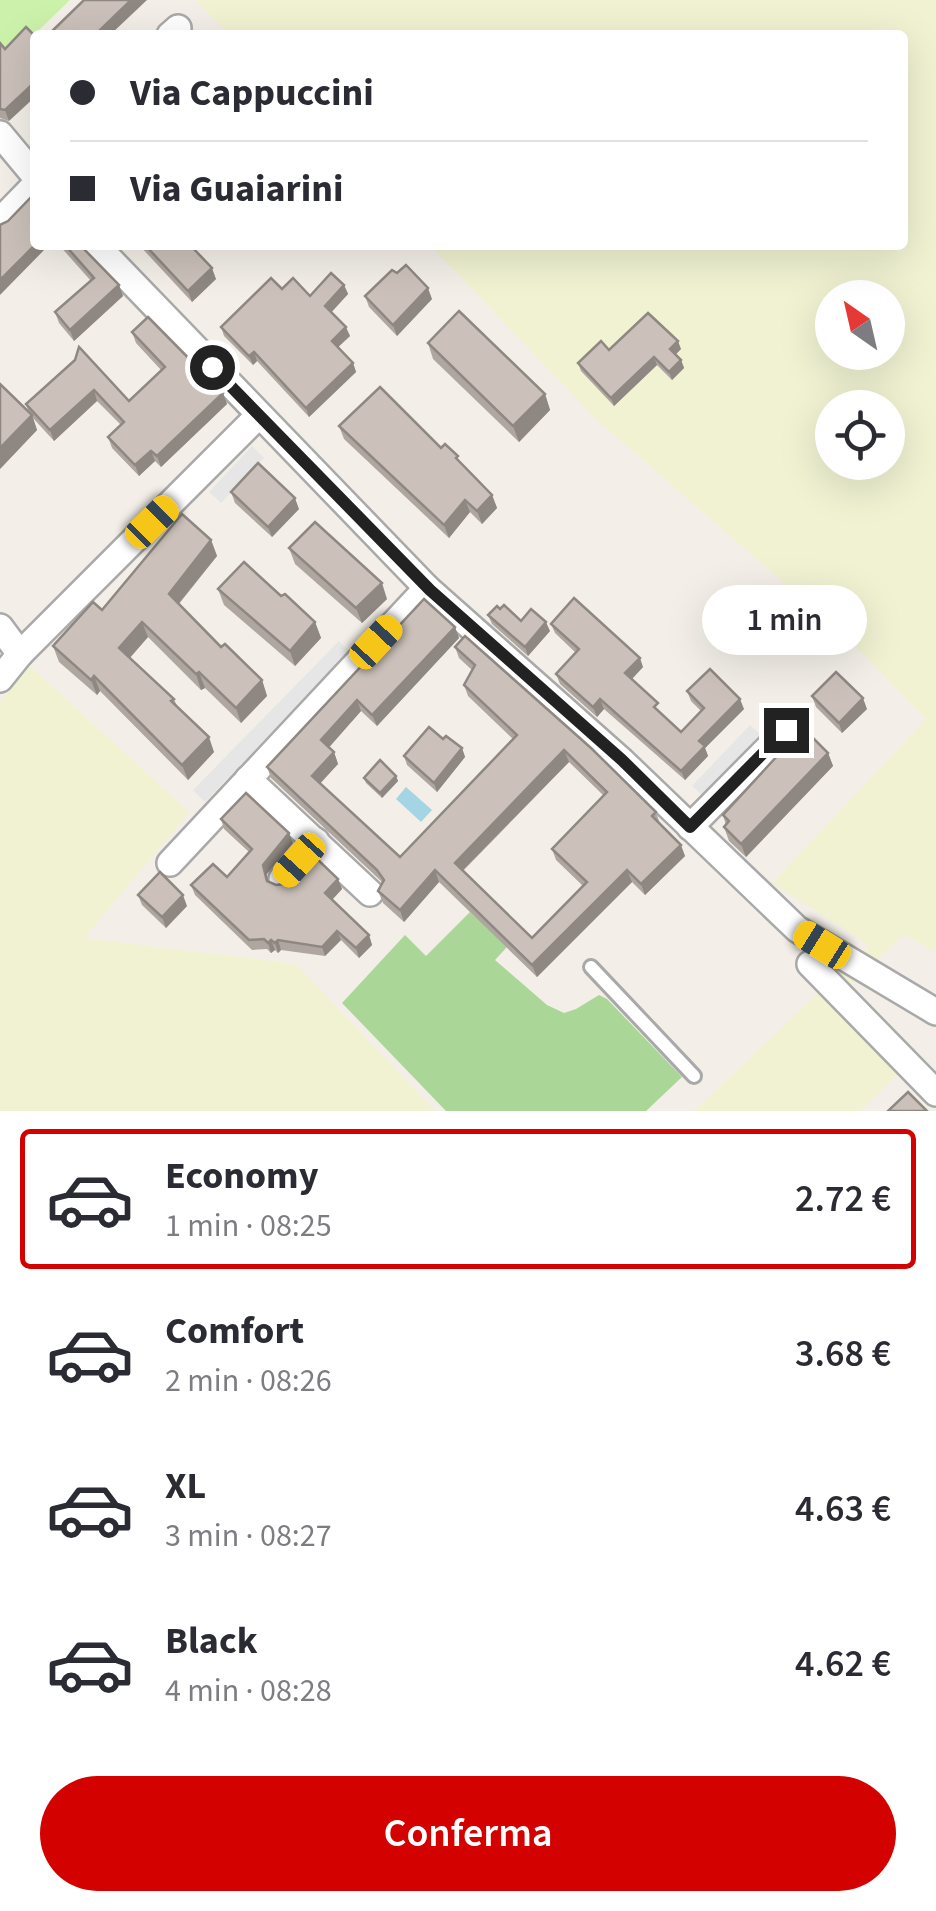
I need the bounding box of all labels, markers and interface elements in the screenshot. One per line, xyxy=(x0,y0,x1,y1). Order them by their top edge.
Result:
text: Via Cappuccini xyxy=(130,66,374,120)
text: Via Guaiarini xyxy=(130,162,343,216)
north arrow xyxy=(815,280,905,370)
map controls xyxy=(815,280,905,480)
route start xyxy=(190,345,235,390)
button: locate xyxy=(815,390,905,480)
car xyxy=(120,490,184,554)
callout: 1 min xyxy=(704,585,868,655)
text: 1 min xyxy=(746,597,823,643)
car xyxy=(345,610,407,674)
route end xyxy=(764,708,809,753)
car xyxy=(268,828,330,892)
car xyxy=(789,916,855,974)
text: Economy xyxy=(165,1149,318,1203)
icon: car xyxy=(45,1154,135,1244)
text: 2.72 € xyxy=(795,1172,891,1226)
text: 1 min · 08:25 xyxy=(165,1203,332,1249)
text: Comfort xyxy=(165,1304,304,1358)
icon: car xyxy=(45,1309,135,1399)
text: 3.68 € xyxy=(795,1327,891,1381)
text: 2 min · 08:26 xyxy=(165,1358,332,1404)
text: XL xyxy=(165,1459,206,1513)
icon: car xyxy=(45,1464,135,1554)
text: 4.63 € xyxy=(795,1482,891,1536)
text: 3 min · 08:27 xyxy=(165,1513,332,1559)
text: Black xyxy=(165,1614,258,1668)
icon: car xyxy=(45,1619,135,1709)
text: 4.62 € xyxy=(795,1637,891,1691)
text: 4 min · 08:28 xyxy=(165,1668,332,1714)
button: Conferma xyxy=(40,1776,896,1891)

